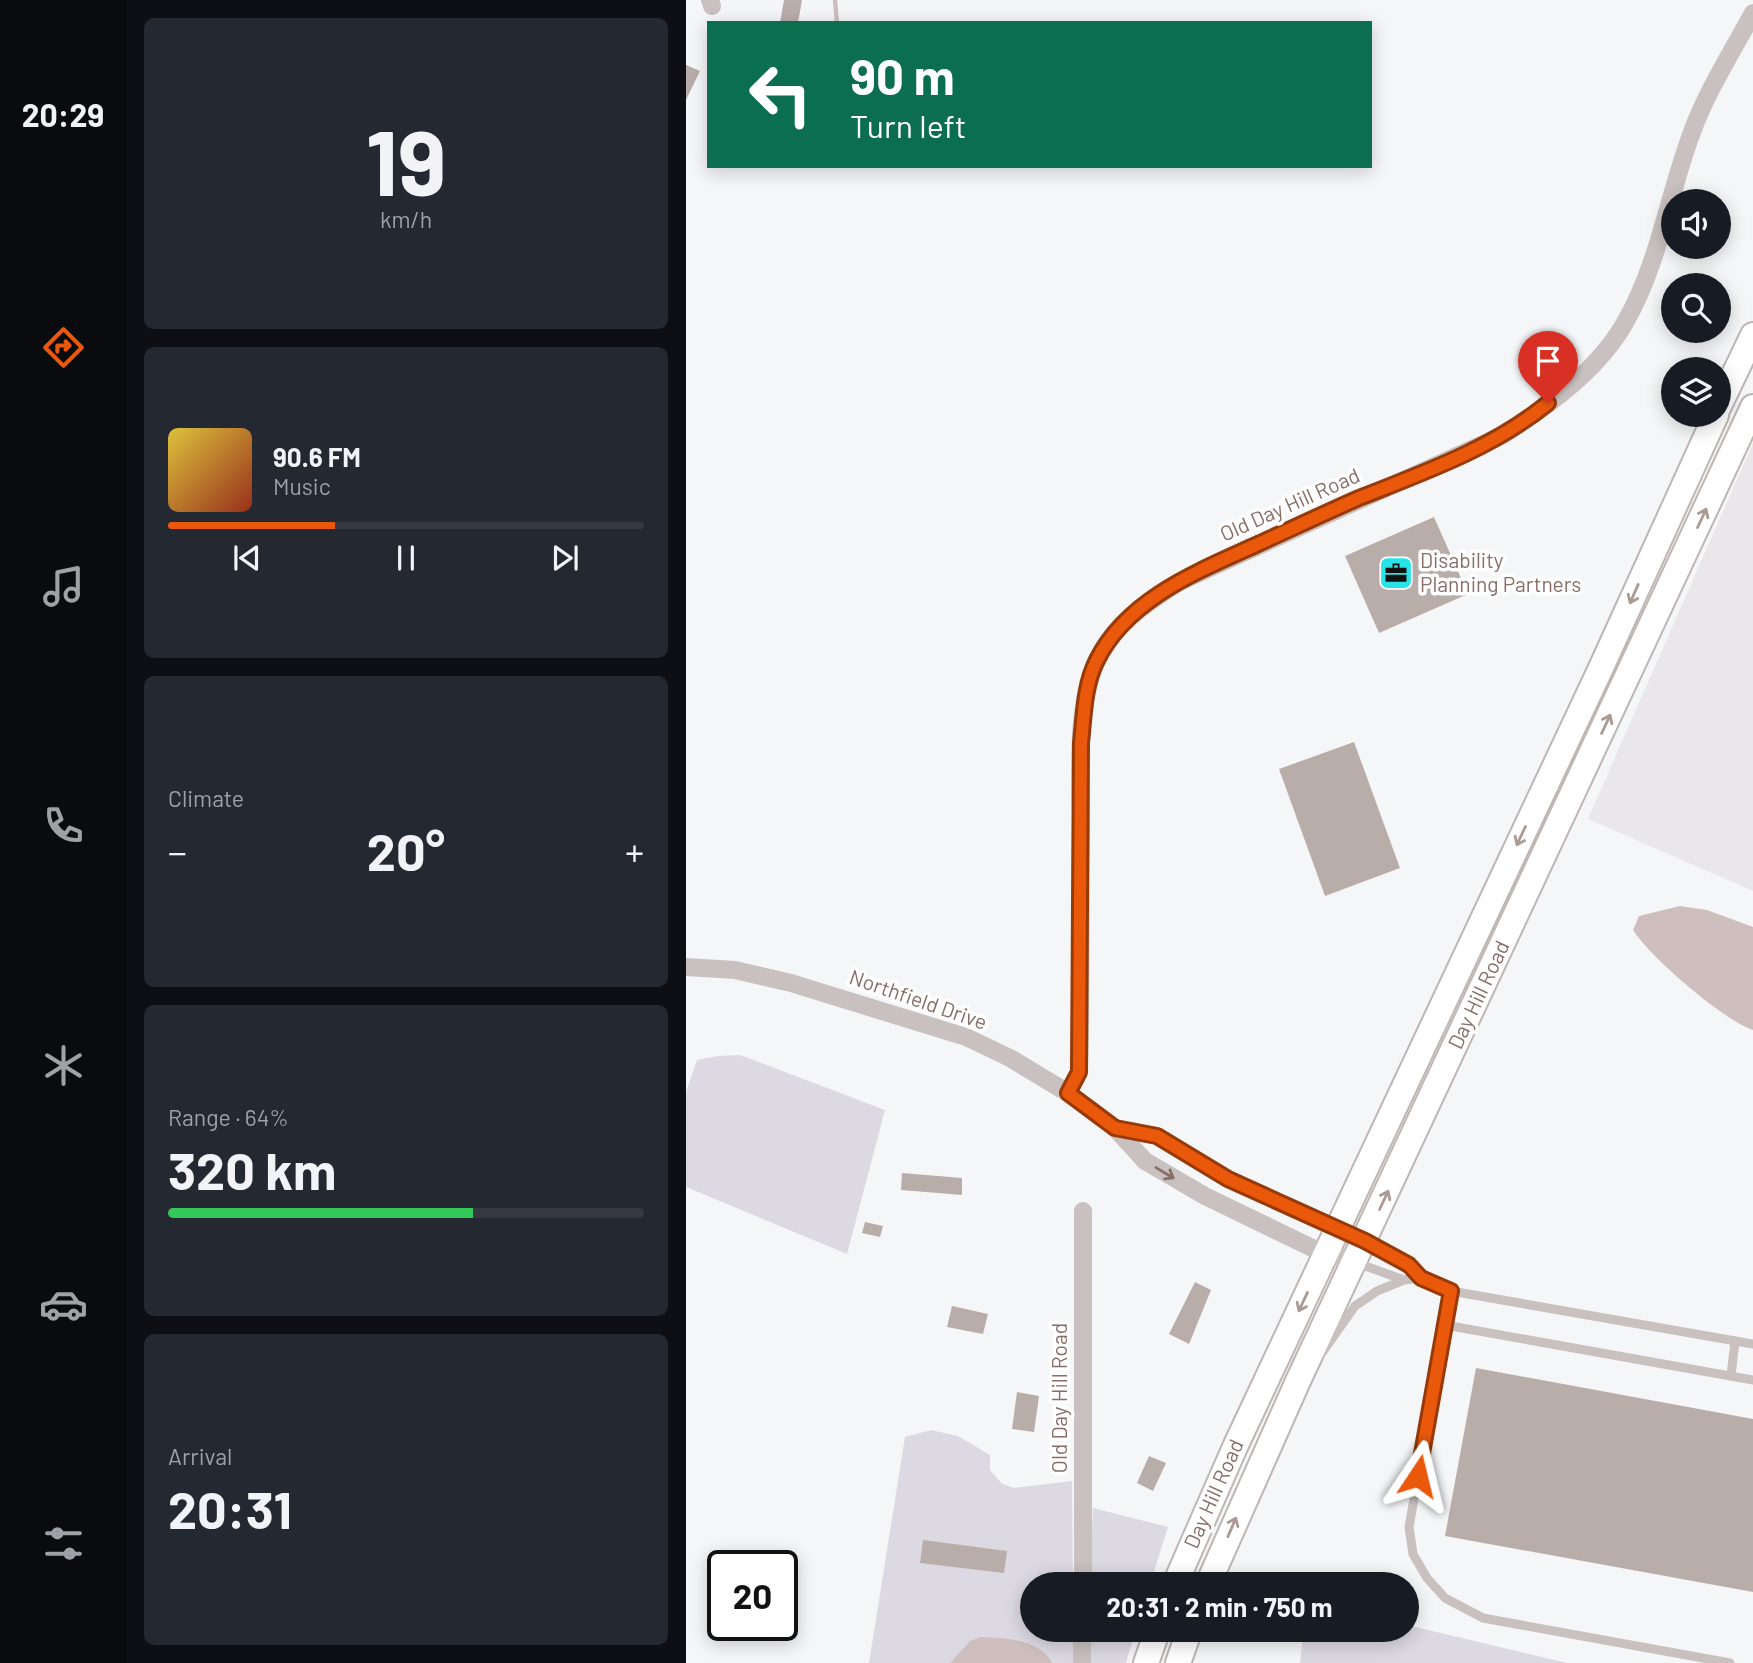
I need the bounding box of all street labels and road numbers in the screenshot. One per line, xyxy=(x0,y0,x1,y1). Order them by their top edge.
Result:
street label: Old Day Hill Road xyxy=(1216,462,1363,546)
street label: Day Hill Road xyxy=(1442,936,1514,1053)
street label: Northfield Drive xyxy=(846,963,991,1034)
street label: Old Day Hill Road xyxy=(1046,1323,1071,1473)
street label: Day Hill Road xyxy=(1177,1435,1248,1552)

